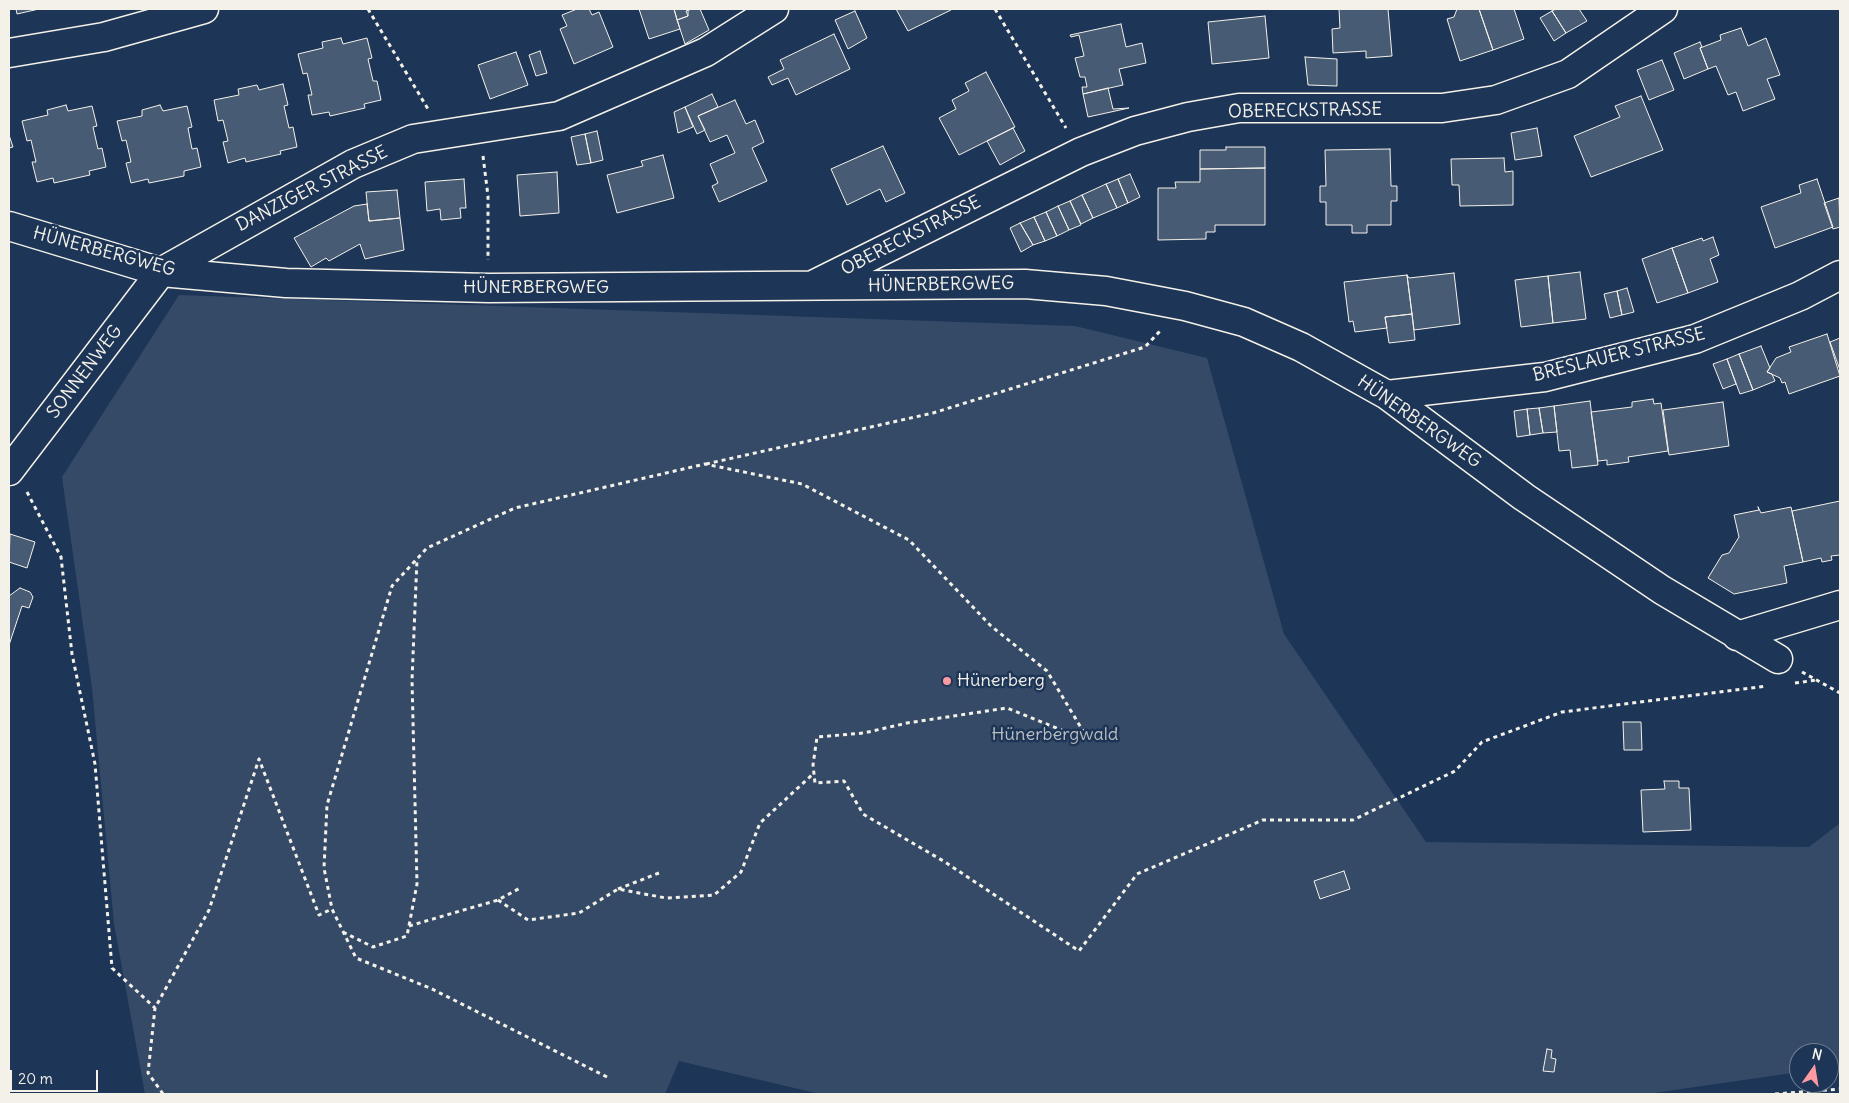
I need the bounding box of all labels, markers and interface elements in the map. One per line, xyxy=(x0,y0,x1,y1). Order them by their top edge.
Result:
street label: OBERECKSTRASSE xyxy=(1228,99,1382,123)
street label: DANZIGER STRASSE xyxy=(233,142,391,236)
street label: OBERECKSTRASSE xyxy=(837,191,985,281)
street label: HÜNERBERGWEG xyxy=(31,223,177,281)
street label: HÜNERBERGWEG xyxy=(868,273,1014,297)
street label: HÜNERBERGWEG xyxy=(463,277,609,299)
street label: SONNENWEG xyxy=(43,321,127,423)
street label: BRESLAUER STRASSE xyxy=(1531,323,1707,387)
street label: HÜNERBERGWEG xyxy=(1353,371,1485,473)
place label: Hünerberg xyxy=(957,670,1045,692)
marker: Hünerberg xyxy=(941,675,953,687)
park label: Hünerbergwald xyxy=(992,724,1118,746)
north arrow xyxy=(1789,1043,1839,1093)
text: N xyxy=(1810,1044,1824,1064)
scale bar xyxy=(12,1060,100,1092)
text: 20 m xyxy=(18,1069,53,1088)

